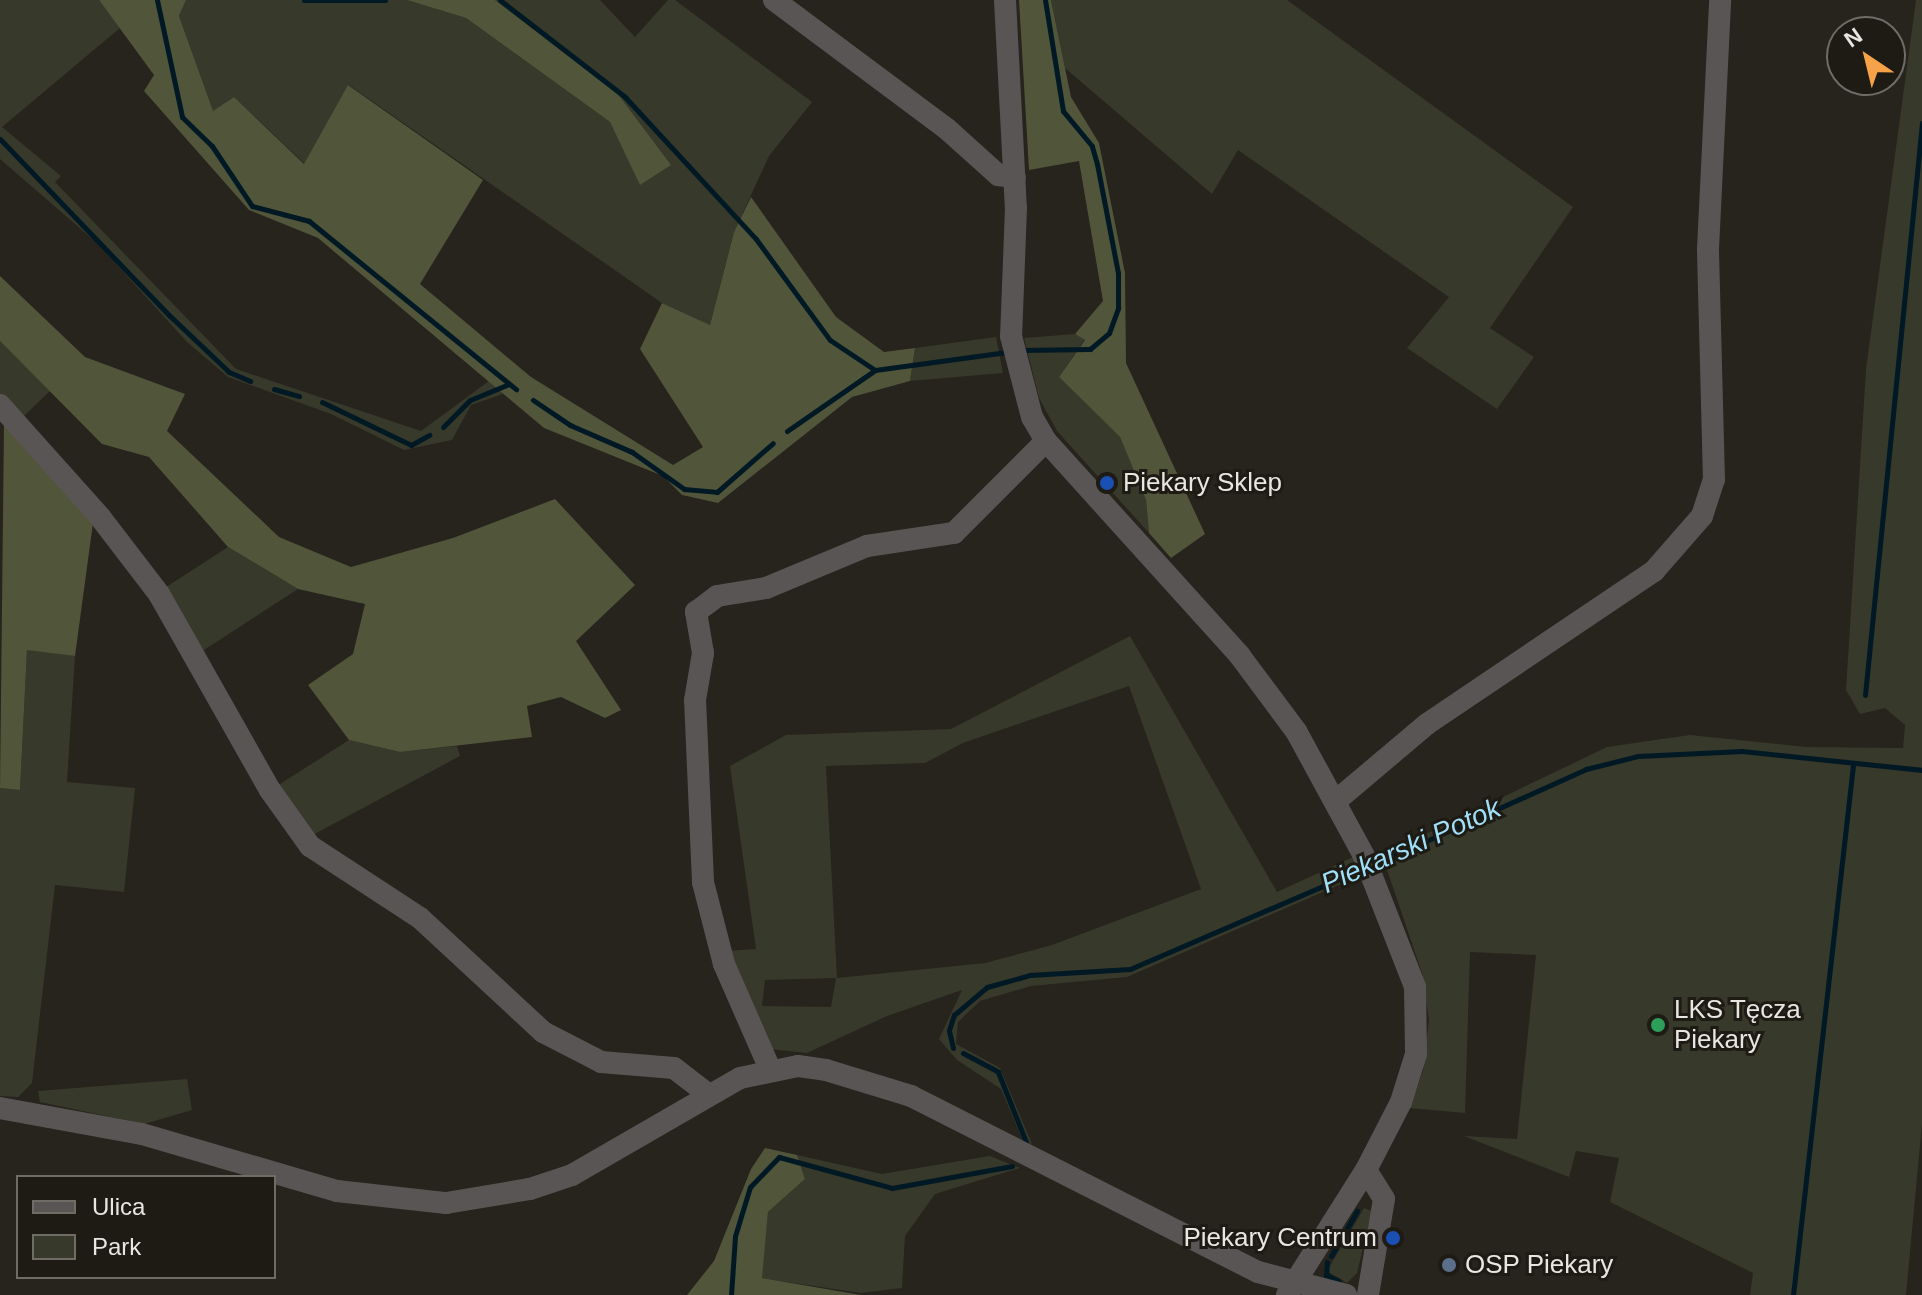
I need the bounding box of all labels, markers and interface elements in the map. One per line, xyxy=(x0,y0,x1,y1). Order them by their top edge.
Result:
north arrow xyxy=(1826,16,1906,96)
text: N xyxy=(1839,23,1867,52)
place label: Piekary Sklep xyxy=(1123,467,1282,499)
marker: Piekary Sklep xyxy=(1098,474,1116,492)
water label: Piekarski Potok xyxy=(1316,791,1506,901)
place label: LKS Tęcza Piekary xyxy=(1674,994,1801,1056)
marker: LKS Tęcza Piekary xyxy=(1649,1016,1667,1034)
legend xyxy=(16,1175,276,1279)
text: Ulica xyxy=(92,1193,145,1220)
place label: Piekary Centrum xyxy=(1183,1222,1377,1254)
marker: Piekary Centrum xyxy=(1384,1229,1402,1247)
text: Park xyxy=(92,1233,141,1260)
place label: OSP Piekary xyxy=(1465,1249,1614,1281)
marker: OSP Piekary xyxy=(1440,1256,1458,1274)

